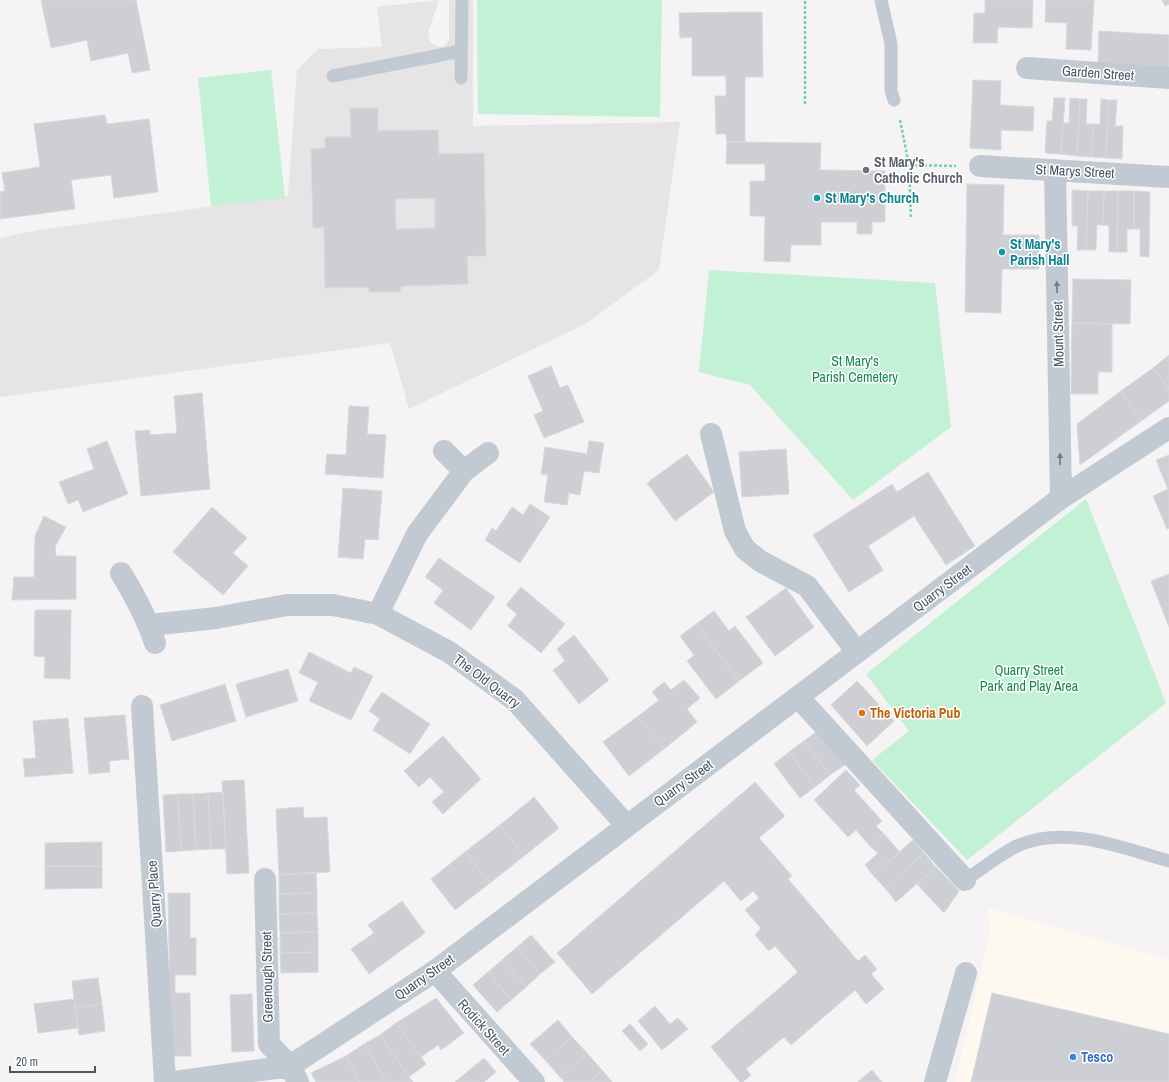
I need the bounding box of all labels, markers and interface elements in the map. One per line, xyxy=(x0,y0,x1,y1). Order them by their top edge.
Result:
street label: Garden Street xyxy=(1061,62,1135,84)
place label: St Mary's Catholic Church xyxy=(874,153,963,187)
street label: St Marys Street xyxy=(1035,160,1115,182)
marker: St Mary's Catholic Church xyxy=(861,165,871,175)
place label: St Mary's Church xyxy=(825,189,919,207)
marker: St Mary's Church xyxy=(812,193,822,203)
place label: St Mary's Parish Hall xyxy=(1010,235,1069,269)
marker: St Mary's Parish Hall xyxy=(997,247,1007,257)
one-way arrow xyxy=(1054,280,1060,293)
street label: Mount Street xyxy=(1048,301,1068,367)
park label: St Mary's Parish Cemetery xyxy=(812,352,898,386)
one-way arrow xyxy=(1057,452,1063,465)
street label: Quarry Street xyxy=(909,560,975,616)
street label: The Old Quarry xyxy=(450,650,524,712)
park label: Quarry Street Park and Play Area xyxy=(980,661,1079,695)
place label: The Victoria Pub xyxy=(870,704,960,722)
marker: The Victoria Pub xyxy=(857,708,867,718)
street label: Quarry Street xyxy=(650,755,716,811)
street label: Quarry Place xyxy=(143,860,165,928)
street label: Greenough Street xyxy=(257,931,277,1023)
street label: Quarry Street xyxy=(391,950,457,1004)
street label: Rodick Street xyxy=(454,995,514,1059)
scale bar xyxy=(10,1048,95,1074)
place label: Tesco xyxy=(1081,1048,1113,1066)
marker: Tesco xyxy=(1068,1052,1078,1062)
text: 20 m xyxy=(16,1054,38,1070)

